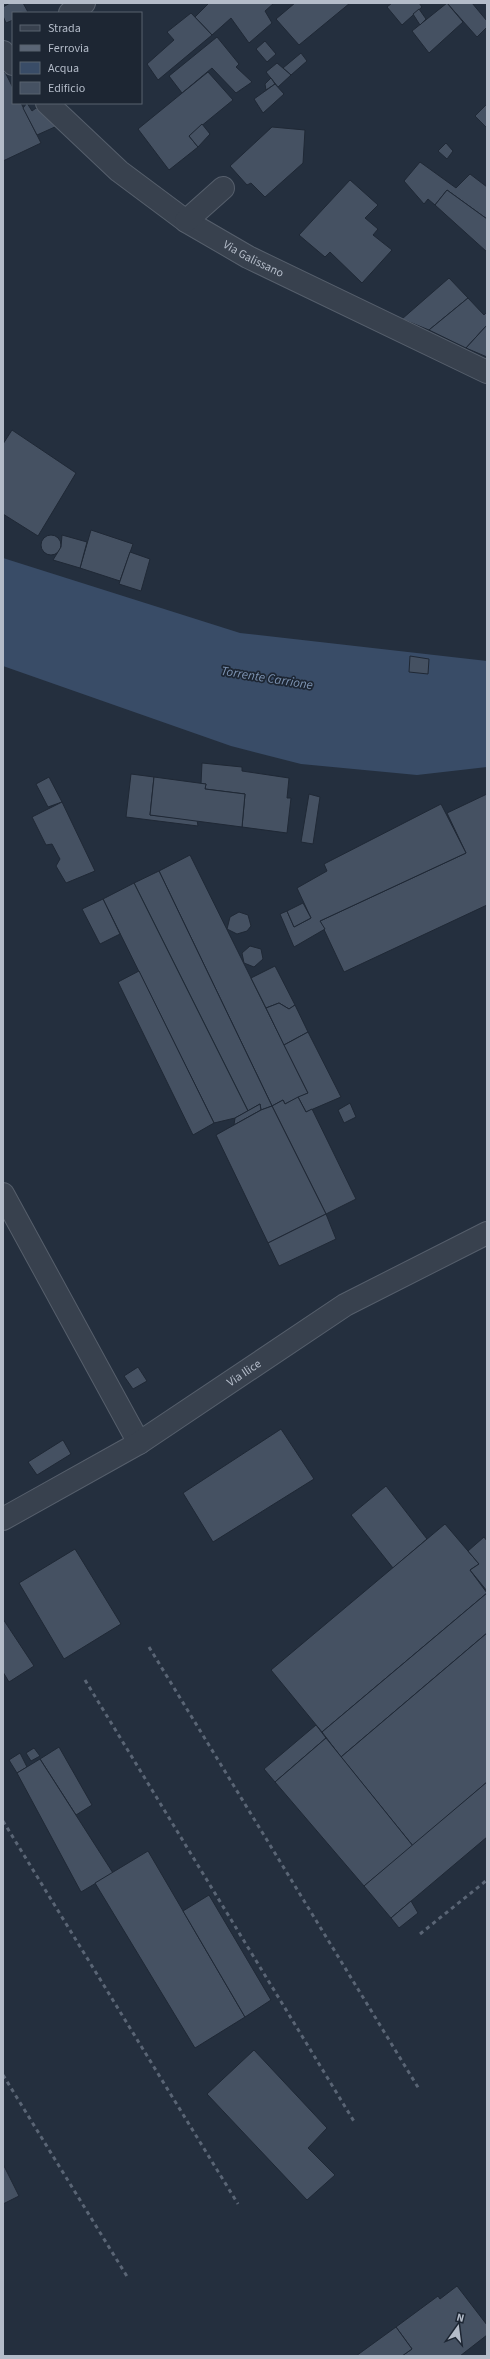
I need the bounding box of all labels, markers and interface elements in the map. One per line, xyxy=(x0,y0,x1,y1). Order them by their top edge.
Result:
legend xyxy=(12,12,142,104)
text: Strada xyxy=(48,20,81,37)
text: Ferrovia xyxy=(48,40,89,57)
text: Acqua xyxy=(48,60,79,77)
text: Edificio xyxy=(48,80,85,97)
street label: Via Galissano xyxy=(220,236,287,281)
water label: Torrente Carrione xyxy=(220,662,314,694)
street label: Via Ilice xyxy=(223,1355,264,1390)
north arrow xyxy=(438,2307,478,2347)
text: N xyxy=(455,2310,466,2326)

